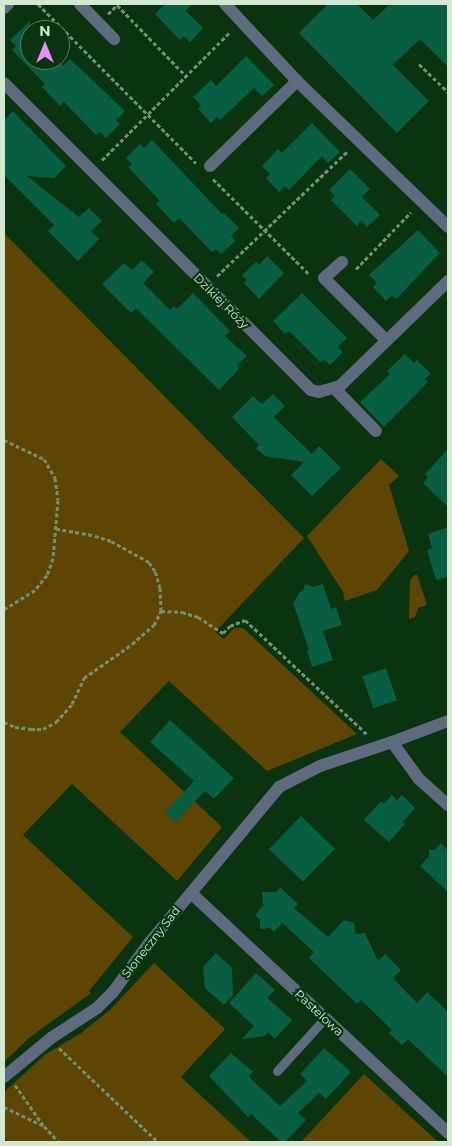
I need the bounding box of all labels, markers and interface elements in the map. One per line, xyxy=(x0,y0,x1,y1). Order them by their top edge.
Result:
north arrow xyxy=(20,20,70,70)
text: N xyxy=(39,22,51,40)
street label: Dzikiej Róży xyxy=(191,271,251,331)
street label: Słoneczny Sad xyxy=(119,903,183,981)
street label: Pastelowa xyxy=(292,987,346,1039)

